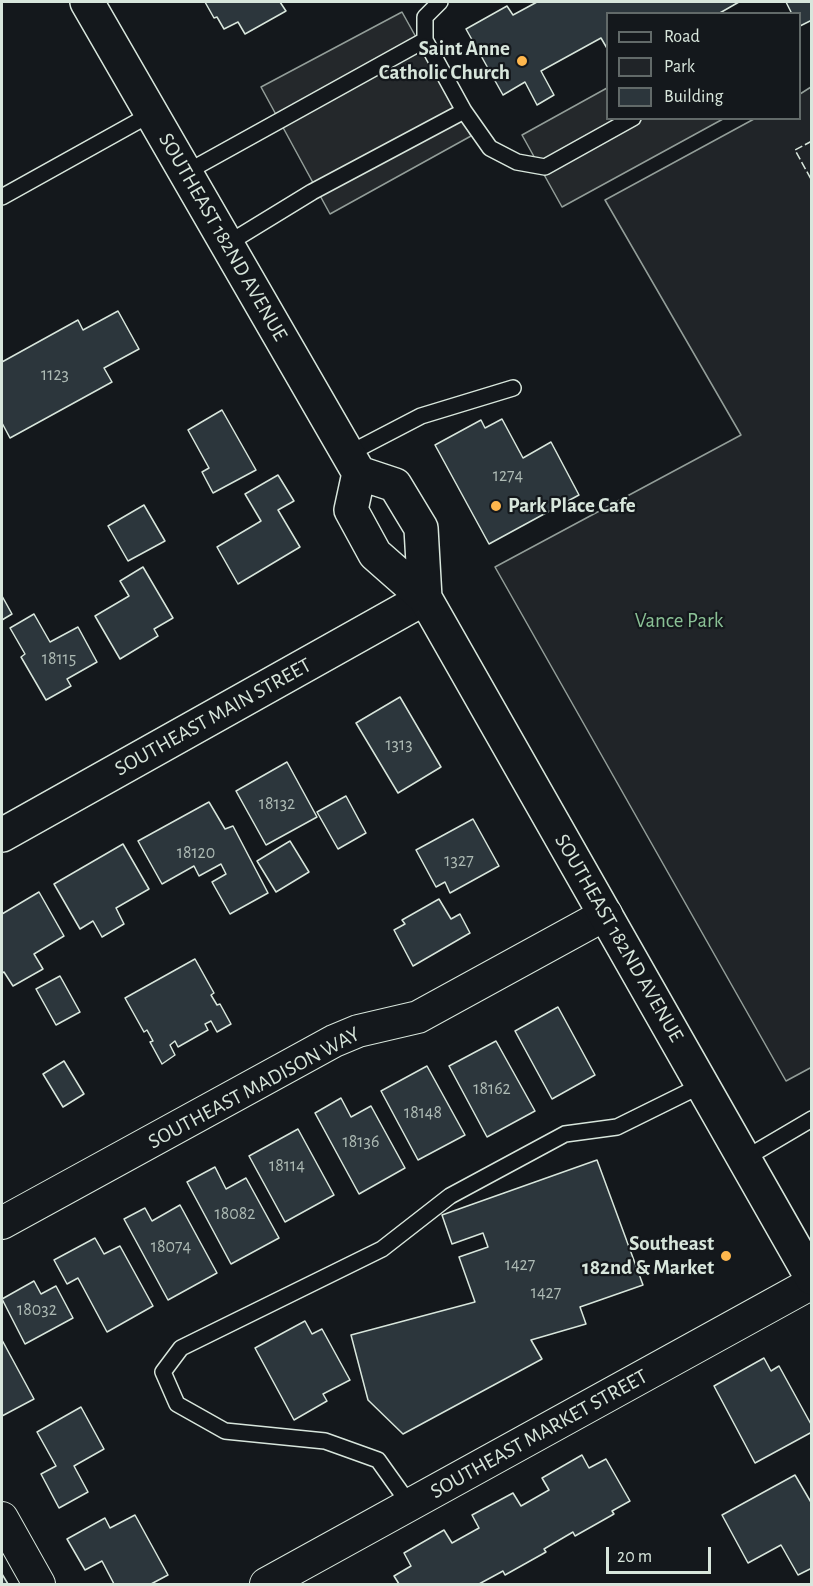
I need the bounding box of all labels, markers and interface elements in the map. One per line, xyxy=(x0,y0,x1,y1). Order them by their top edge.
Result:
legend xyxy=(606,12,801,120)
text: Road xyxy=(664,28,700,46)
place label: Saint Anne Catholic Church xyxy=(379,36,510,86)
marker: Saint Anne Catholic Church xyxy=(515,54,529,68)
text: Park xyxy=(664,58,695,76)
text: Building xyxy=(664,88,723,106)
street label: SOUTHEAST 182ND AVENUE xyxy=(153,129,293,345)
house number: 1123 xyxy=(41,364,69,386)
house number: 1274 xyxy=(493,465,523,487)
place label: Park Place Cafe xyxy=(508,493,636,519)
marker: Park Place Cafe xyxy=(489,499,503,513)
park label: Vance Park xyxy=(635,608,723,634)
house number: 18115 xyxy=(42,648,76,670)
street label: SOUTHEAST MAIN STREET xyxy=(110,652,316,782)
house number: 1313 xyxy=(385,734,413,756)
house number: 18132 xyxy=(259,793,295,815)
street label: SOUTHEAST 182ND AVENUE xyxy=(549,830,689,1046)
house number: 18120 xyxy=(177,842,215,864)
house number: 1327 xyxy=(444,850,474,872)
street label: SOUTHEAST MADISON WAY xyxy=(144,1021,364,1155)
house number: 18162 xyxy=(473,1078,511,1100)
house number: 18148 xyxy=(404,1102,442,1124)
house number: 18136 xyxy=(343,1131,379,1153)
house number: 18114 xyxy=(269,1155,305,1177)
house number: 18082 xyxy=(215,1203,255,1225)
place label: Southeast 182nd & Market xyxy=(582,1231,714,1281)
house number: 18074 xyxy=(151,1236,191,1258)
marker: Southeast 182nd & Market xyxy=(719,1249,733,1263)
house number: 1427 xyxy=(505,1254,535,1276)
house number: 1427 xyxy=(531,1282,561,1304)
house number: 18032 xyxy=(17,1299,57,1321)
street label: SOUTHEAST MARKET STREET xyxy=(426,1364,652,1504)
scale bar xyxy=(609,1535,714,1573)
text: 20 m xyxy=(617,1548,652,1566)

